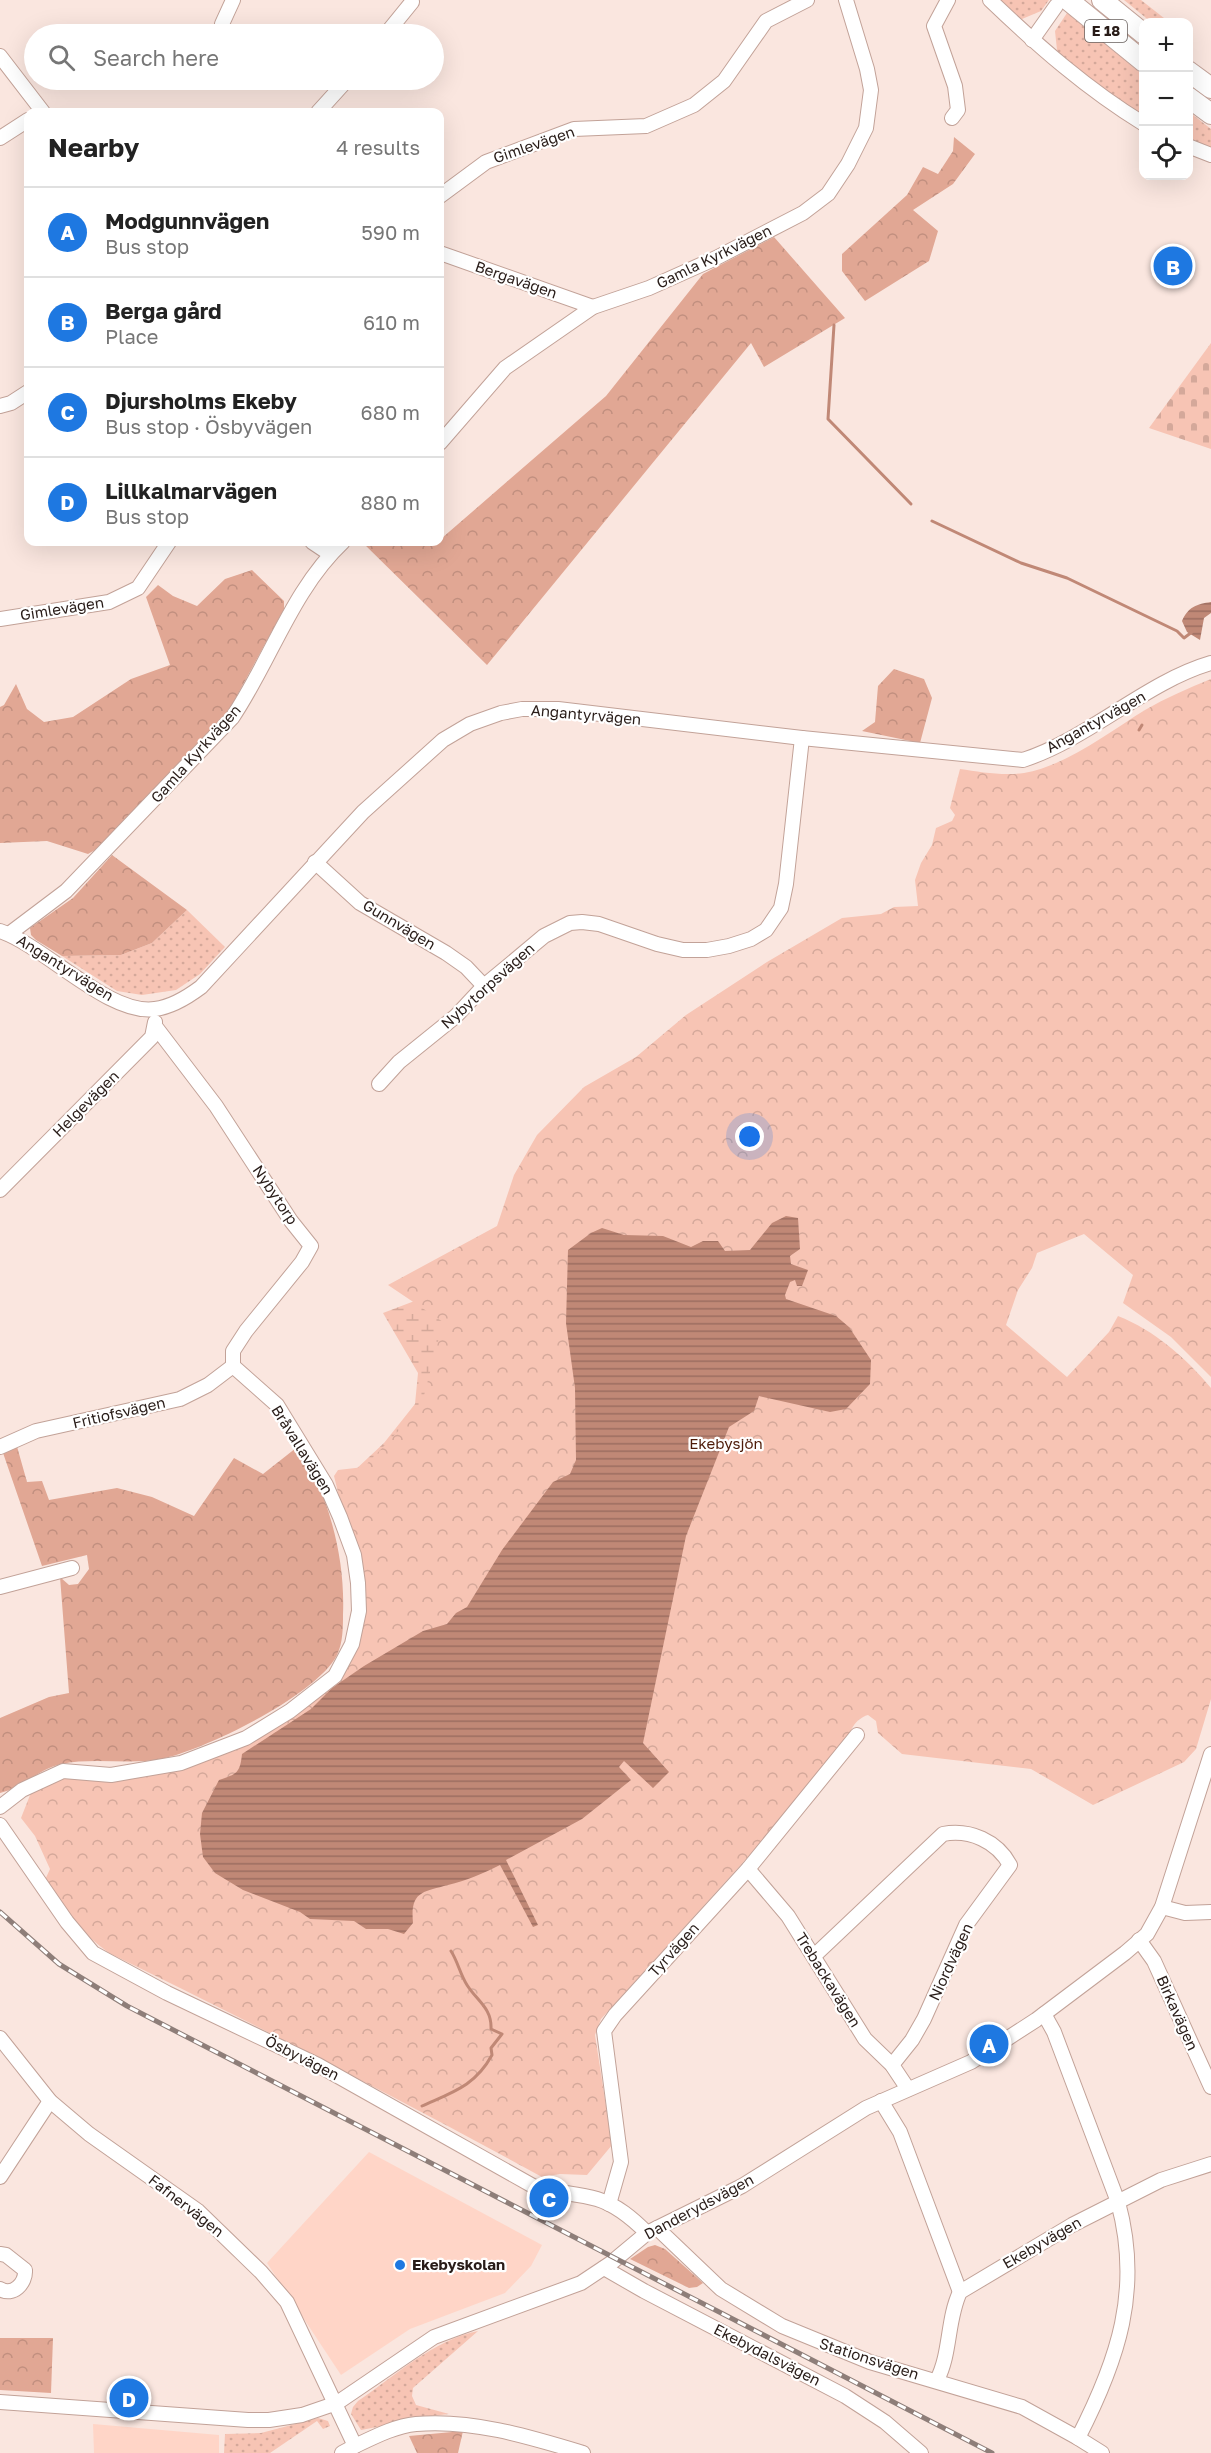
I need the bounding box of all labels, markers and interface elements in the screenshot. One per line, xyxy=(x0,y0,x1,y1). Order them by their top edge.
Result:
map controls xyxy=(1139,18,1193,180)
button: + xyxy=(1139,18,1193,72)
road number: E 18 xyxy=(1085,20,1127,42)
search box xyxy=(24,24,444,90)
icon: search xyxy=(45,41,78,74)
text: Search here xyxy=(93,44,219,71)
button: − xyxy=(1139,72,1193,126)
street label: Gimlevägen xyxy=(491,122,577,166)
button: locate xyxy=(1139,126,1193,180)
text: Nearby xyxy=(48,132,139,163)
text: 4 results xyxy=(336,135,420,159)
text: Modgunnvägen xyxy=(105,207,269,234)
text: A xyxy=(60,220,75,244)
text: 590 m xyxy=(361,220,420,244)
street label: Gamla Kyrkvägen xyxy=(653,220,774,292)
text: Bus stop xyxy=(105,234,189,258)
pin: B xyxy=(1154,244,1192,288)
street label: Bergavägen xyxy=(473,257,560,301)
text: Berga gård xyxy=(105,297,222,324)
text: B xyxy=(60,310,75,334)
text: 610 m xyxy=(363,310,420,334)
text: Place xyxy=(105,324,158,348)
text: Djursholms Ekeby xyxy=(105,387,297,414)
text: C xyxy=(60,400,75,424)
text: 680 m xyxy=(361,400,420,424)
text: Bus stop · Ösbyvägen xyxy=(105,414,312,438)
text: Lillkalmarvägen xyxy=(105,477,277,504)
text: D xyxy=(60,490,75,514)
text: 880 m xyxy=(361,490,420,514)
text: Bus stop xyxy=(105,504,189,528)
street label: Gimlevägen xyxy=(19,593,105,624)
street label: Angantyrvägen xyxy=(1043,686,1148,756)
street label: Angantyrvägen xyxy=(530,700,642,728)
street label: Gamla Kyrkvägen xyxy=(147,701,244,806)
street label: Gunnvägen xyxy=(360,895,439,953)
street label: Angantyrvägen xyxy=(14,930,117,1004)
street label: Nybytorpsvägen xyxy=(437,939,538,1032)
street label: Helgevägen xyxy=(48,1066,122,1140)
your location xyxy=(735,1122,764,1151)
street label: Nybytorp xyxy=(249,1161,302,1228)
street label: Fritiofsvägen xyxy=(71,1393,167,1431)
street label: Bråvallavägen xyxy=(268,1402,337,1497)
park label: Ekebysjön xyxy=(689,1434,763,1452)
street label: Tyrvägen xyxy=(644,1919,702,1980)
street label: Niordvägen xyxy=(924,1920,976,2003)
street label: Trebackavägen xyxy=(792,1929,865,2030)
street label: Birkavägen xyxy=(1153,1972,1202,2053)
pin: A xyxy=(970,2022,1008,2066)
street label: Ösbyvägen xyxy=(262,2031,342,2083)
street label: Fafnervägen xyxy=(145,2170,228,2240)
street label: Danderydsvägen xyxy=(641,2170,756,2243)
pin: C xyxy=(530,2176,568,2220)
street label: Ekebyvägen xyxy=(999,2212,1084,2272)
place label: Ekebyskolan xyxy=(412,2255,505,2273)
marker: Ekebyskolan xyxy=(393,2258,407,2272)
street label: Ekebydalsvägen xyxy=(711,2319,824,2389)
street label: Stationsvägen xyxy=(817,2333,921,2383)
pin: D xyxy=(110,2376,148,2420)

